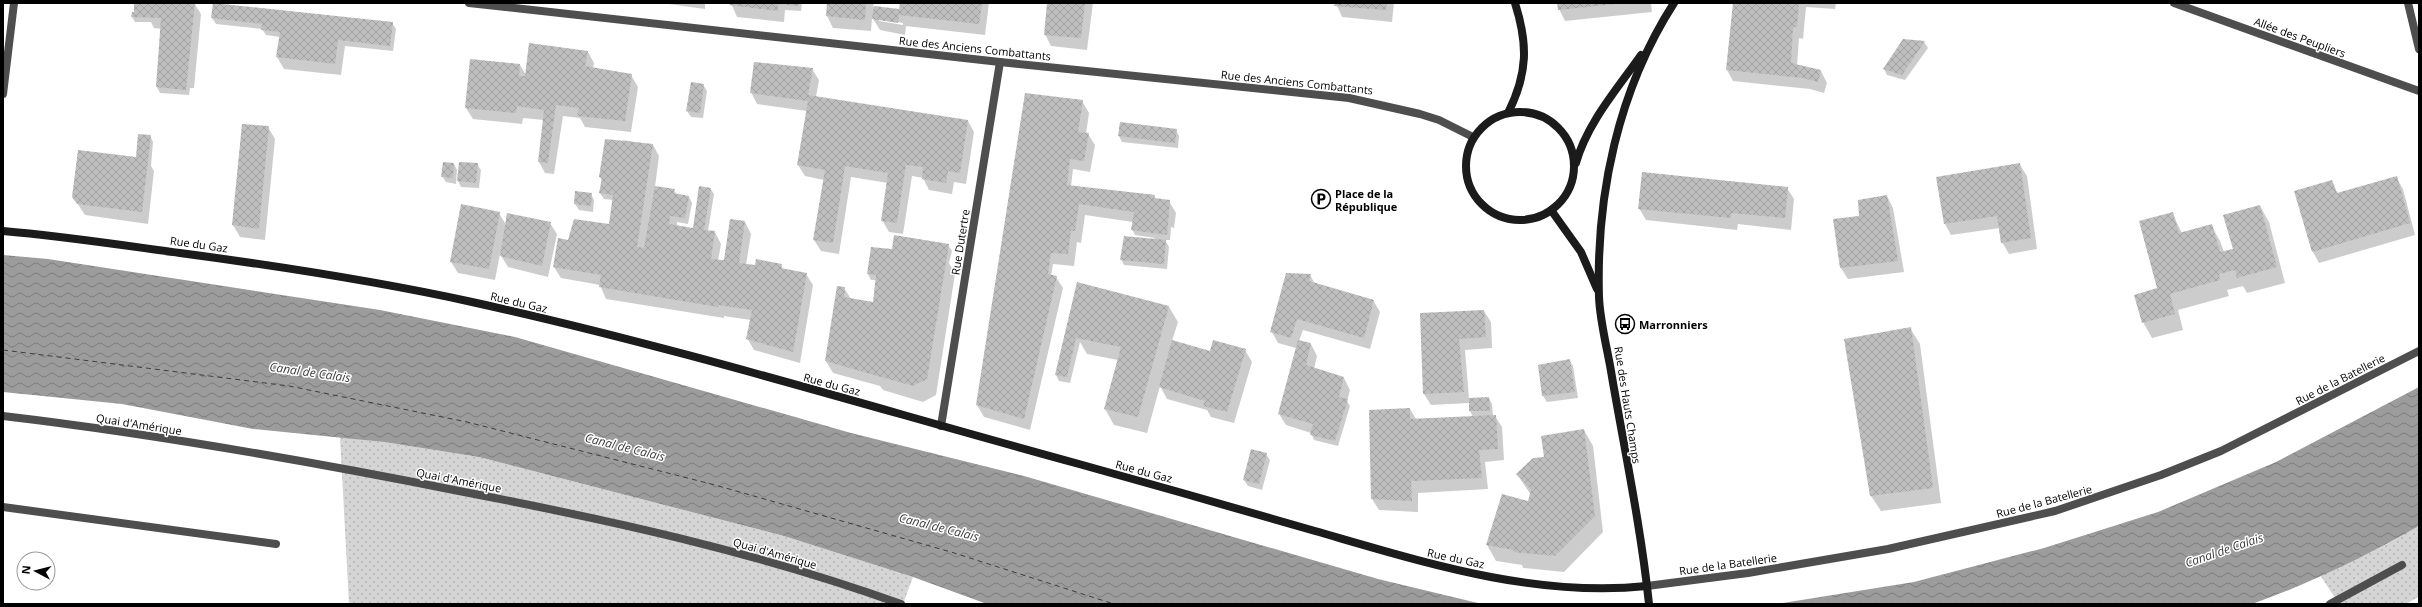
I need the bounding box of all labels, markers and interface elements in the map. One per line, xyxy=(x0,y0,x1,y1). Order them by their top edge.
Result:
street label: Allée des Peupliers xyxy=(2252,13,2348,61)
street label: Rue des Anciens Combattants xyxy=(898,33,1052,63)
street label: Rue des Anciens Combattants xyxy=(1220,67,1374,97)
place label: Place de la République xyxy=(1335,186,1398,214)
parking icon: Place de la République xyxy=(1310,188,1332,210)
street label: Rue Dutertre xyxy=(947,208,973,276)
street label: Rue du Gaz xyxy=(169,233,229,255)
street label: Rue du Gaz xyxy=(489,288,549,316)
bus stop icon: Marronniers xyxy=(1614,313,1636,335)
place label: Marronniers xyxy=(1639,317,1708,332)
street label: Rue des Hauts Champs xyxy=(1611,345,1645,465)
street label: Rue de la Batellerie xyxy=(2293,350,2387,408)
water label: Canal de Calais xyxy=(268,358,352,386)
street label: Rue du Gaz xyxy=(802,369,862,399)
street label: Quai d'Amérique xyxy=(95,410,183,438)
water label: Canal de Calais xyxy=(583,429,667,465)
street label: Rue du Gaz xyxy=(1114,456,1174,486)
street label: Quai d'Amérique xyxy=(415,464,503,496)
street label: Rue de la Batellerie xyxy=(1994,481,2094,521)
water label: Canal de Calais xyxy=(897,509,981,545)
water label: Canal de Calais xyxy=(2183,529,2265,571)
street label: Quai d'Amérique xyxy=(731,534,819,572)
street label: Rue du Gaz xyxy=(1426,545,1486,571)
street label: Rue de la Batellerie xyxy=(1678,550,1778,578)
north arrow xyxy=(16,551,56,591)
text: N xyxy=(18,564,34,575)

